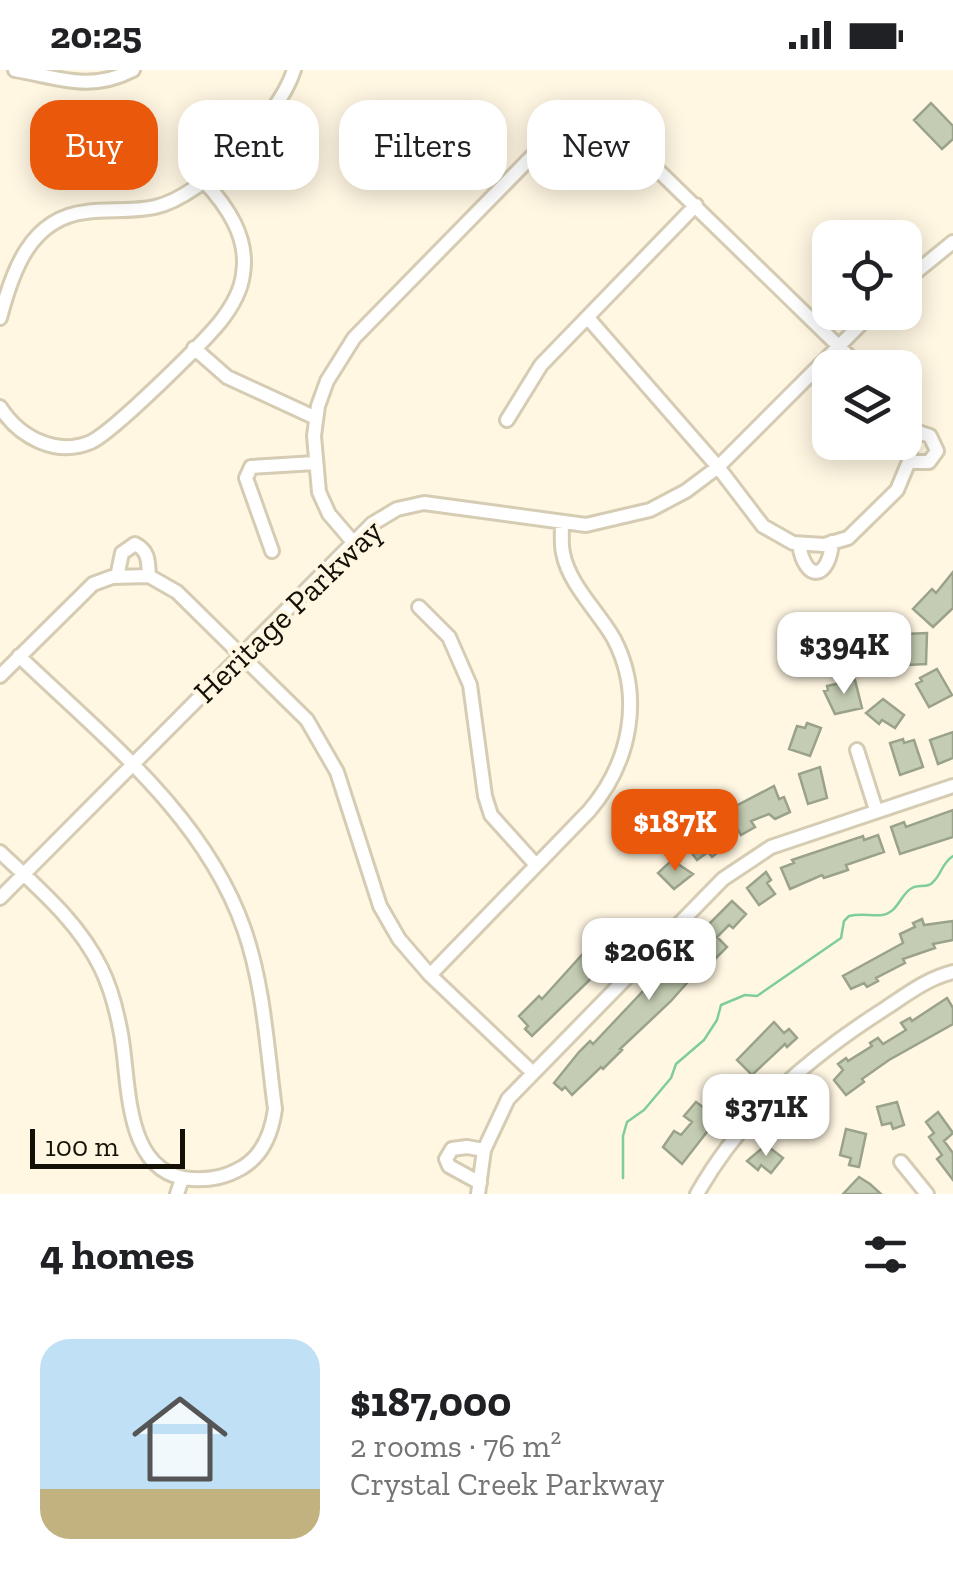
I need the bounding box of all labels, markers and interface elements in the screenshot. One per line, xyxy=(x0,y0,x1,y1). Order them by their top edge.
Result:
text: 20:25 xyxy=(50,12,142,58)
chip: Buy xyxy=(30,100,158,190)
chip: Rent xyxy=(178,100,319,190)
chip: Filters xyxy=(339,100,507,190)
chip: New xyxy=(527,100,665,190)
map controls xyxy=(812,220,922,460)
button: locate xyxy=(812,220,922,330)
button: layers xyxy=(812,350,922,460)
street label: Heritage Parkway xyxy=(186,511,391,711)
pin: $394K xyxy=(774,612,914,697)
text: $394K xyxy=(799,625,889,663)
pin: $187K xyxy=(605,789,745,874)
text: $187K xyxy=(633,802,717,840)
pin: $206K xyxy=(579,918,719,1003)
text: $206K xyxy=(604,931,694,969)
pin: $371K xyxy=(696,1074,836,1159)
text: $371K xyxy=(724,1087,808,1125)
scale bar xyxy=(30,1124,185,1168)
text: 100 m xyxy=(45,1130,119,1163)
icon: filters xyxy=(858,1227,913,1282)
text: 4 homes xyxy=(40,1229,195,1280)
text: $187,000 xyxy=(350,1376,511,1427)
icon: home xyxy=(120,1379,240,1499)
text: 2 rooms · 76 m² xyxy=(350,1427,561,1465)
text: Crystal Creek Parkway xyxy=(350,1465,664,1503)

